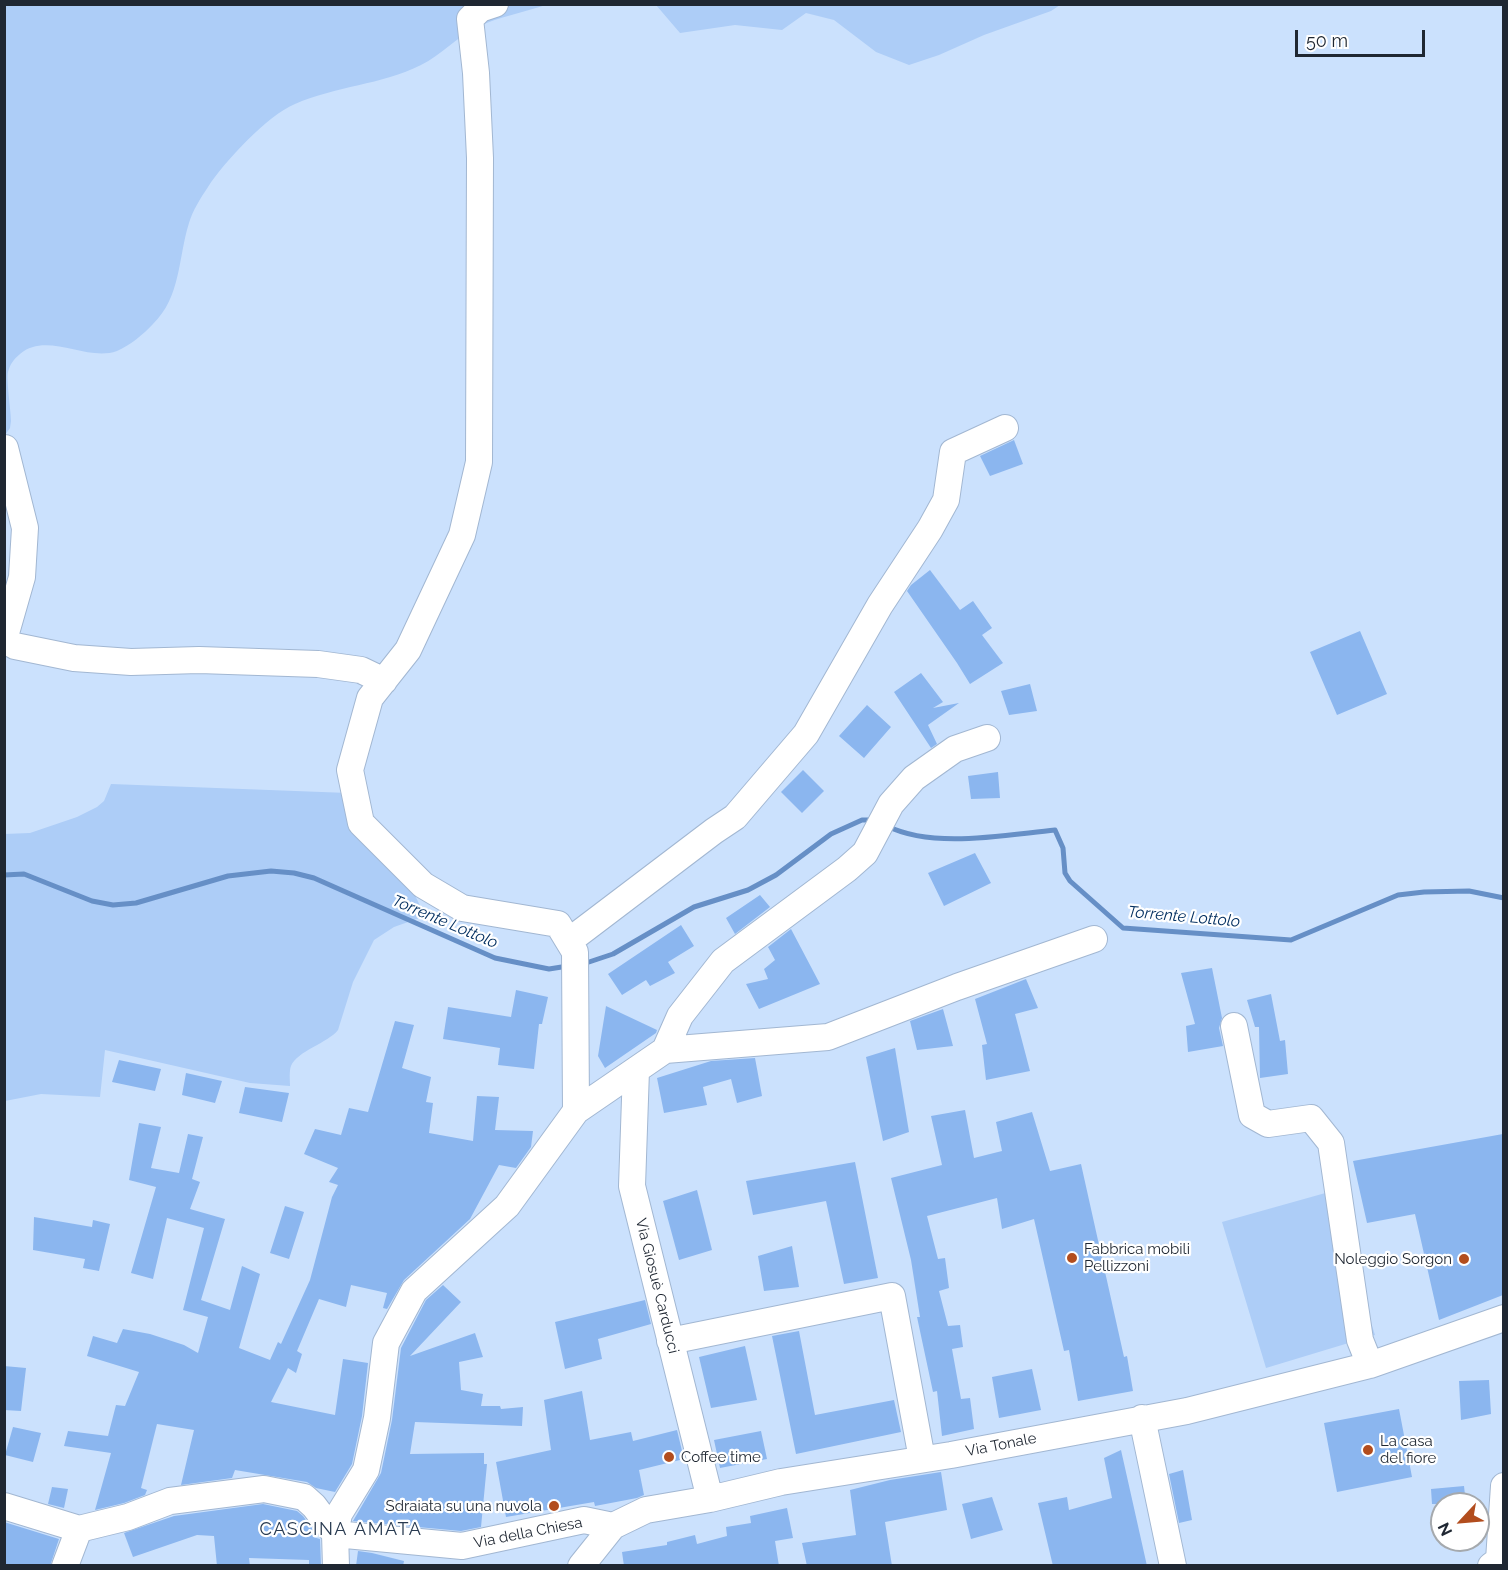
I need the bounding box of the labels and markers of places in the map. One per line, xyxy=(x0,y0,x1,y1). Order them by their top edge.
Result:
place label: Fabbrica mobili Pellizzoni xyxy=(1084,1240,1190,1275)
place label: Noleggio Sorgon xyxy=(1334,1250,1452,1268)
marker: Fabbrica mobili Pellizzoni xyxy=(1065,1251,1079,1265)
marker: Noleggio Sorgon xyxy=(1457,1252,1471,1266)
place label: La casa del fiore xyxy=(1380,1432,1436,1467)
marker: La casa del fiore xyxy=(1361,1443,1375,1457)
place label: Coffee time xyxy=(681,1448,761,1466)
marker: Coffee time xyxy=(662,1450,676,1464)
place label: Sdraiata su una nuvola xyxy=(386,1497,542,1515)
marker: Sdraiata su una nuvola xyxy=(547,1499,561,1513)

